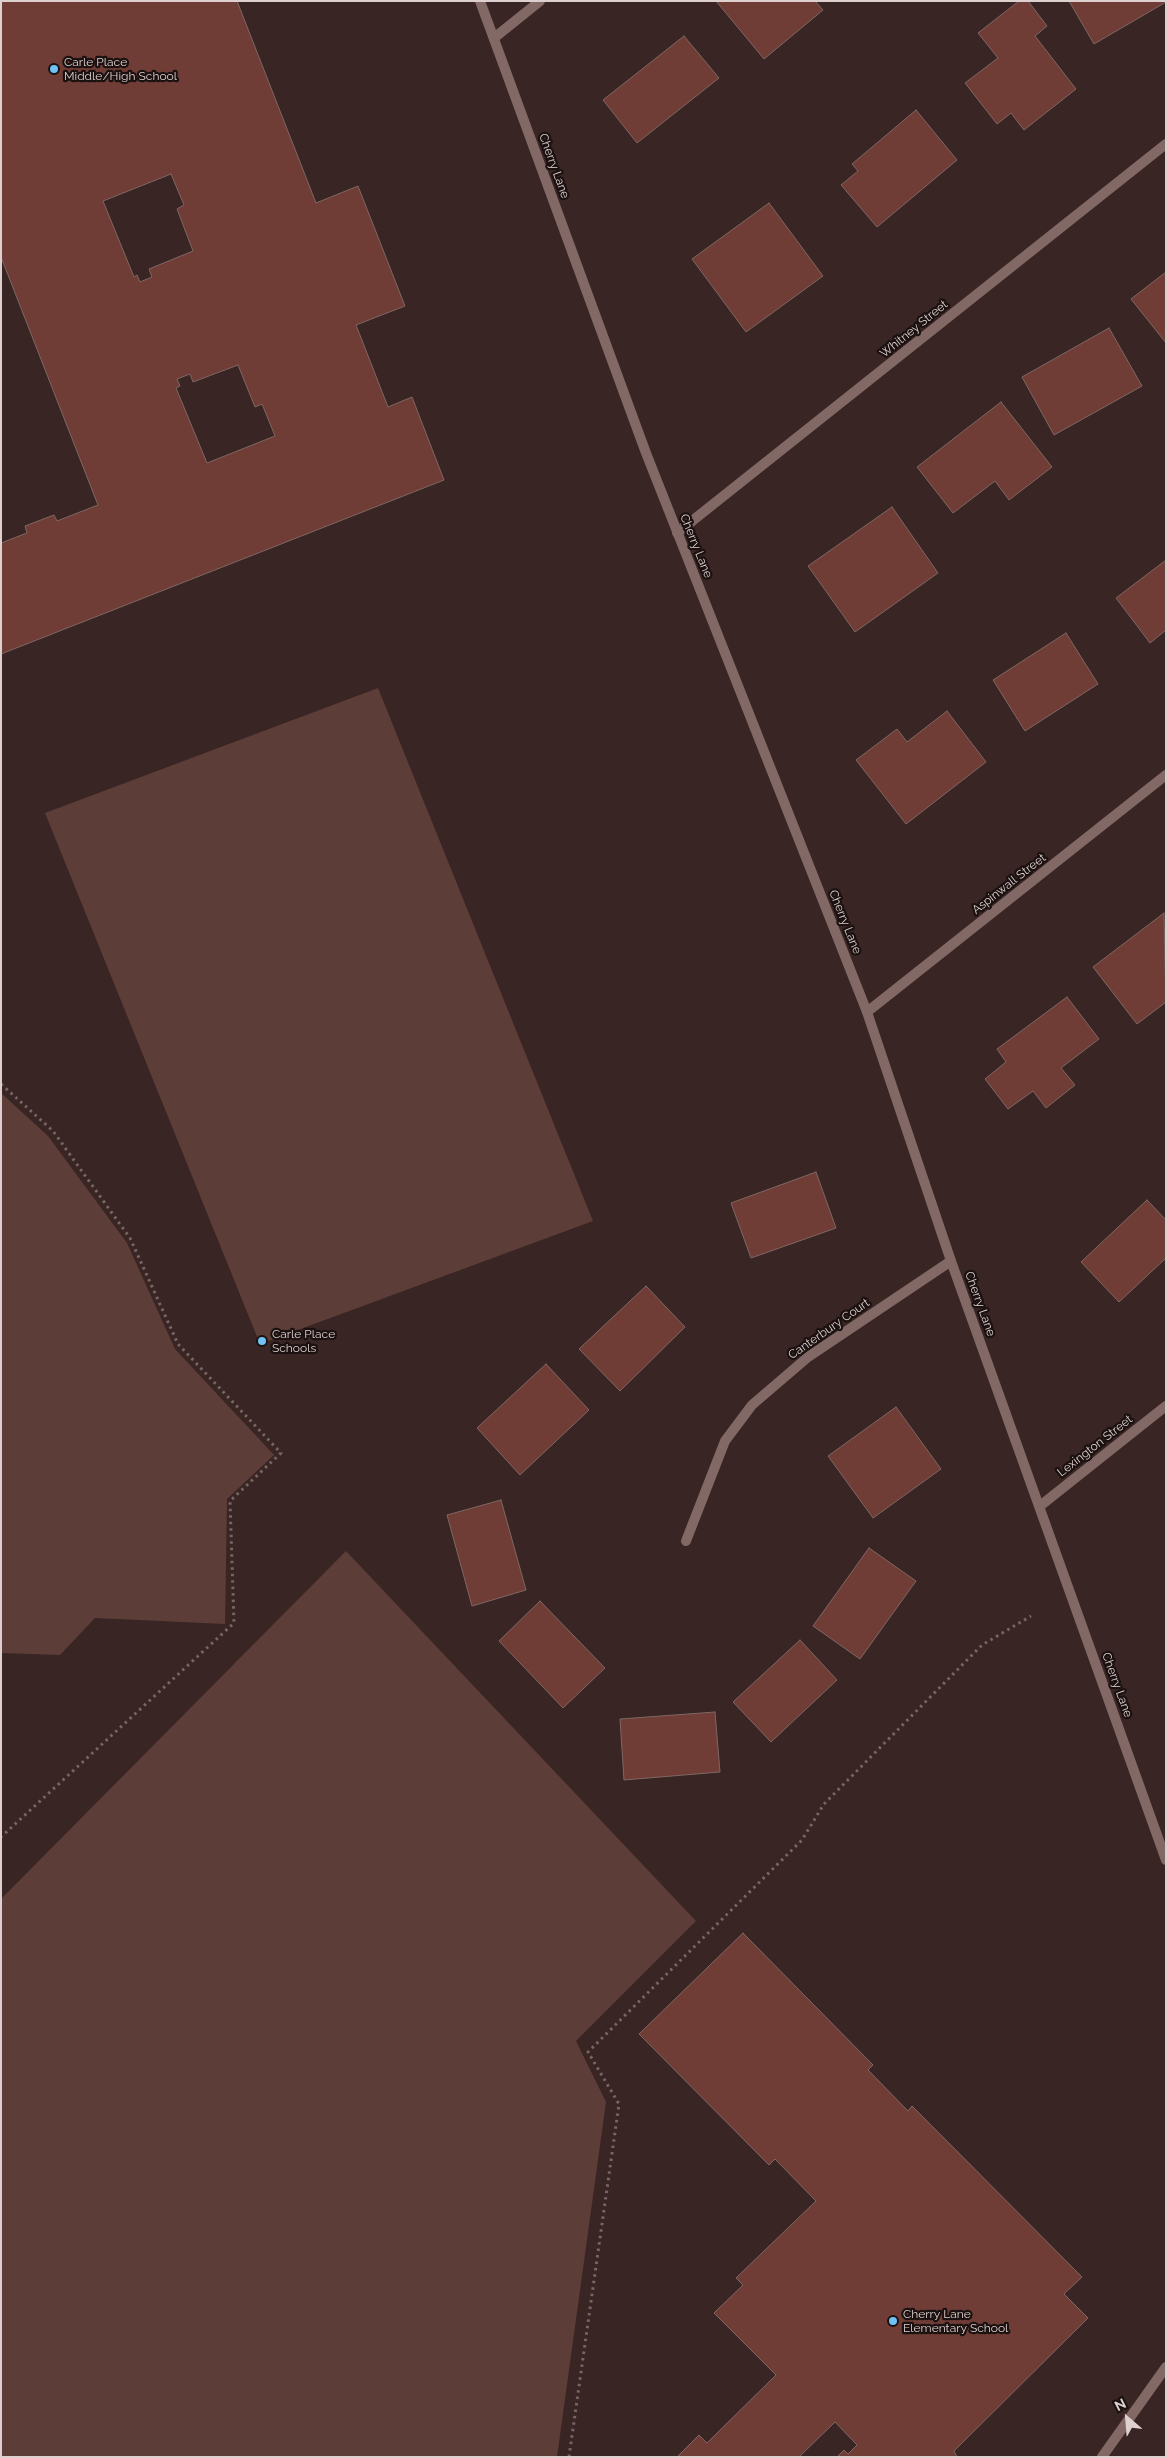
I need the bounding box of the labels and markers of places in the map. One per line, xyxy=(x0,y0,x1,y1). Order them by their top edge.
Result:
place label: Carle Place Middle/High School xyxy=(64,55,177,83)
marker: Carle Place Middle/High School xyxy=(48,63,60,75)
place label: Carle Place Schools xyxy=(272,1327,335,1355)
marker: Carle Place Schools xyxy=(256,1335,268,1347)
place label: Cherry Lane Elementary School xyxy=(903,2307,1008,2335)
marker: Cherry Lane Elementary School xyxy=(887,2315,899,2327)

